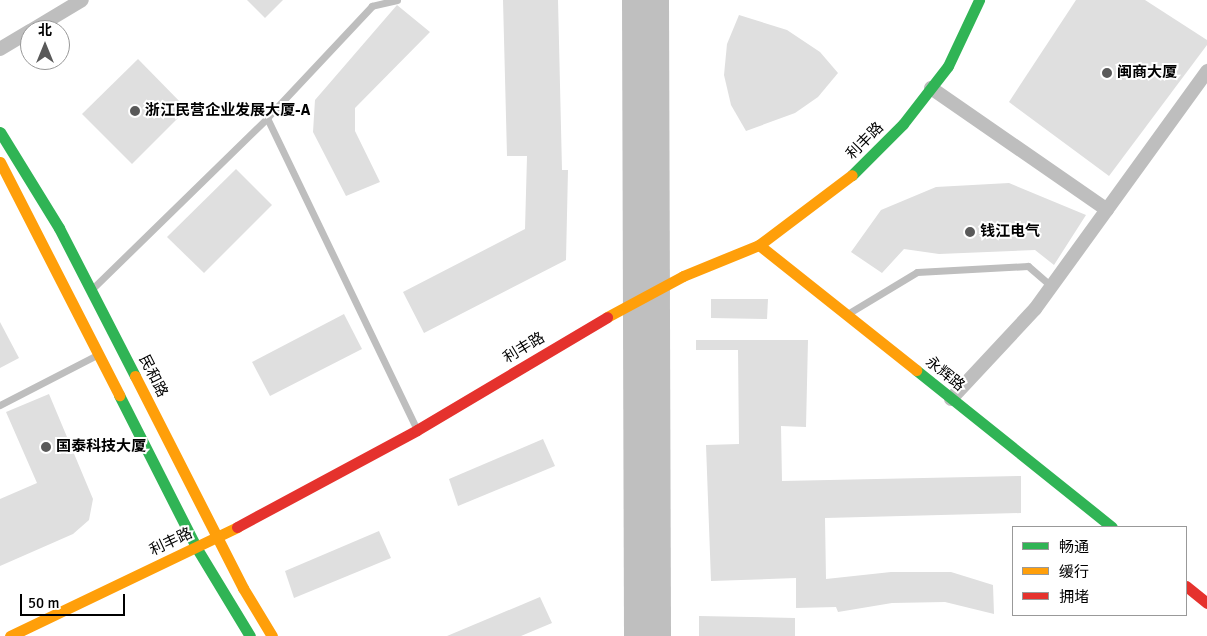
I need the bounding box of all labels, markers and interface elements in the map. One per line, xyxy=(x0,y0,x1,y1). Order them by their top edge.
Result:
north arrow xyxy=(20,20,70,70)
text: 北 xyxy=(38,22,52,39)
place label: 闽商大厦 xyxy=(1117,64,1177,82)
marker: 闽商大厦 xyxy=(1101,67,1113,79)
place label: 浙江民营企业发展大厦-A xyxy=(145,102,310,120)
marker: 浙江民营企业发展大厦-A xyxy=(129,105,141,117)
street label: 利丰路 xyxy=(843,119,887,163)
place label: 钱江电气 xyxy=(980,223,1040,241)
marker: 钱江电气 xyxy=(964,226,976,238)
street label: 利丰路 xyxy=(500,329,548,367)
street label: 民和路 xyxy=(135,352,171,400)
street label: 永辉路 xyxy=(922,353,968,395)
place label: 国泰科技大厦 xyxy=(56,438,146,456)
marker: 国泰科技大厦 xyxy=(40,441,52,453)
street label: 利丰路 xyxy=(147,524,195,560)
legend xyxy=(1012,526,1187,616)
text: 畅通 xyxy=(1059,538,1089,556)
text: 缓行 xyxy=(1059,563,1089,581)
scale bar xyxy=(22,584,128,616)
text: 拥堵 xyxy=(1059,588,1089,606)
text: 50 m xyxy=(28,594,59,612)

